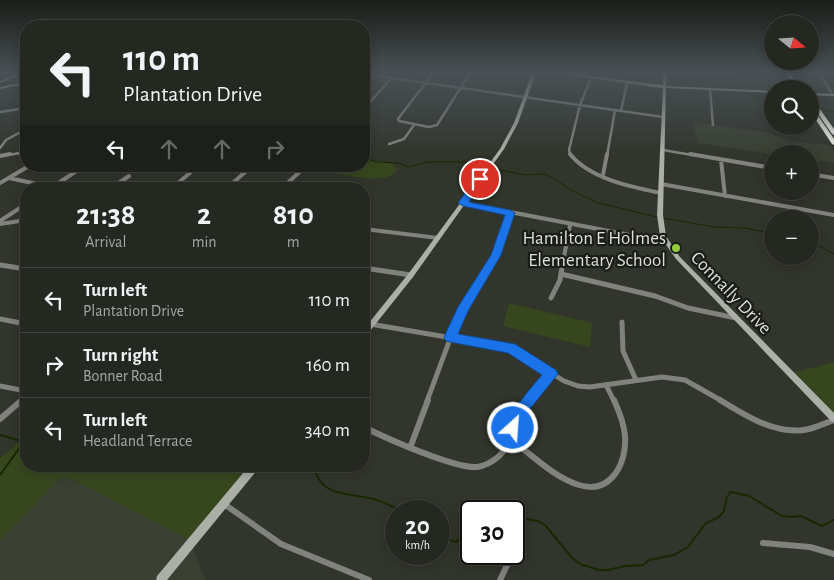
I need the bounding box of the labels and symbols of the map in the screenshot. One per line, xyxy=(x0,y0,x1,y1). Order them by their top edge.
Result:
north arrow xyxy=(764,15,819,70)
pin xyxy=(459,158,501,200)
place label: Hamilton E Holmes Elementary School xyxy=(523,229,666,270)
marker: Hamilton E Holmes Elementary School xyxy=(670,242,682,254)
street label: Connally Drive xyxy=(687,248,775,338)
position arrow xyxy=(486,401,538,453)
speed limit sign: 30 xyxy=(460,500,525,565)

